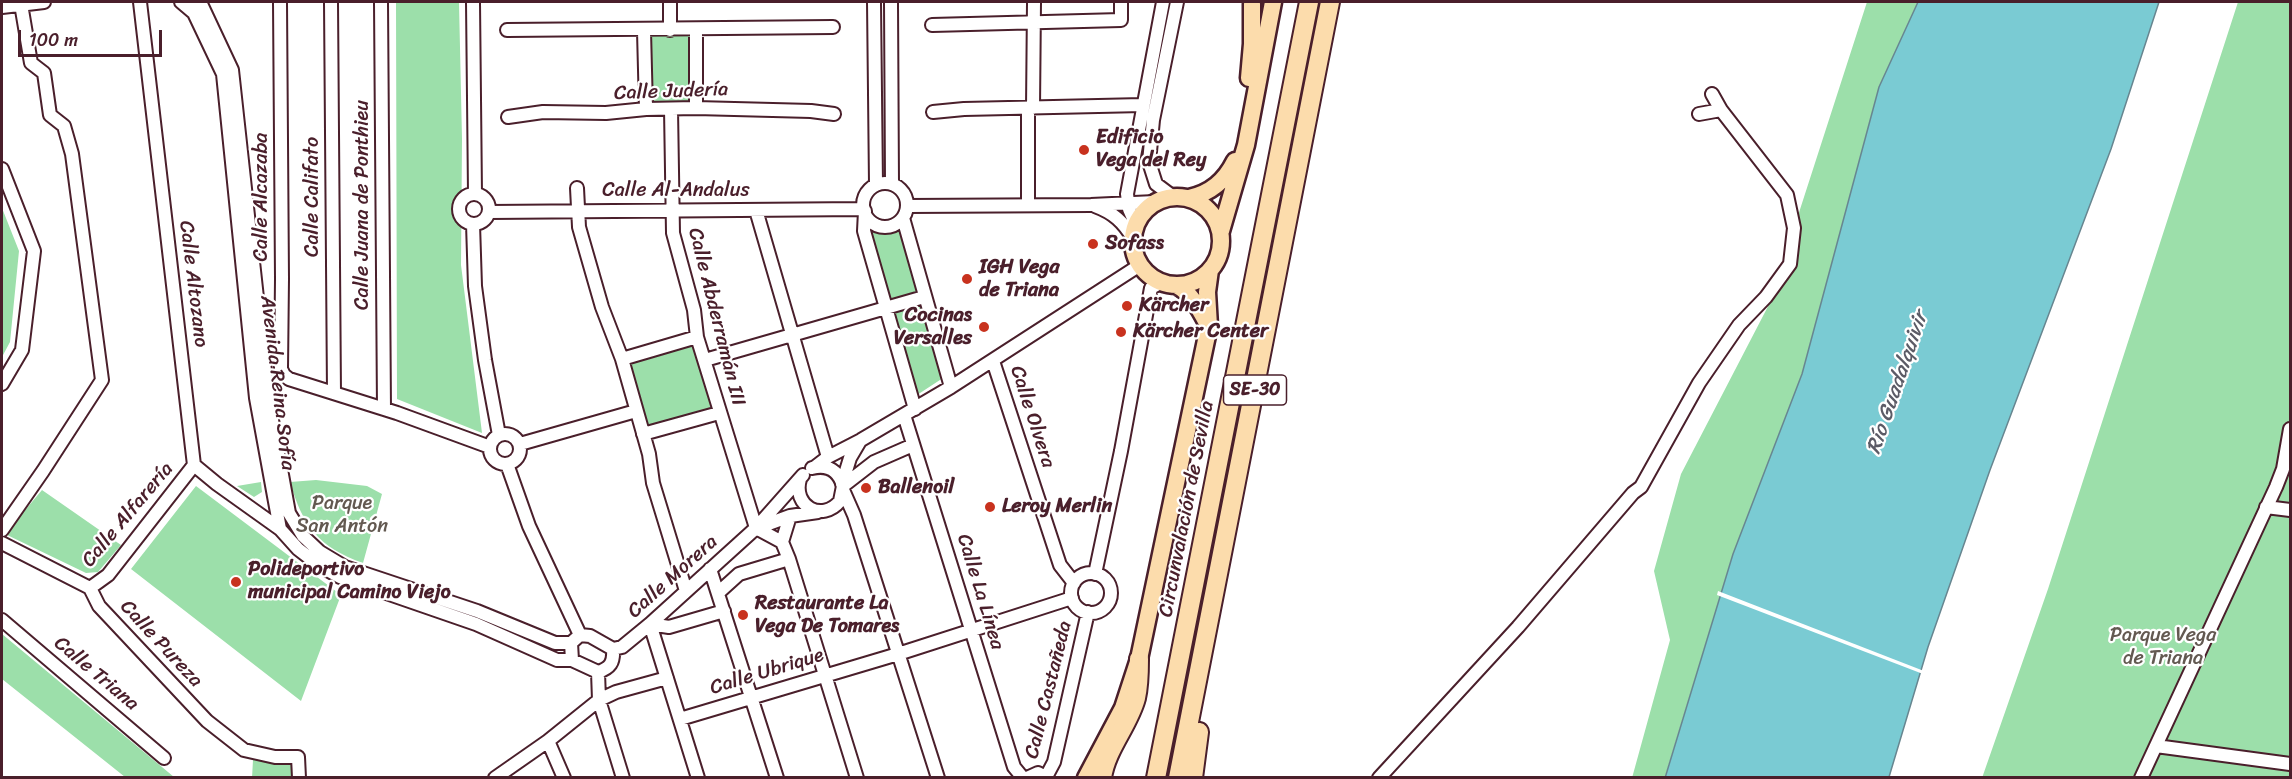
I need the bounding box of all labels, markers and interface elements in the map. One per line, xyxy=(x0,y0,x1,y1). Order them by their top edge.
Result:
scale bar xyxy=(21,18,165,56)
text: 100 m xyxy=(29,24,78,56)
street label: Calle Judería xyxy=(614,78,728,106)
street label: Calle Juana de Ponthieu xyxy=(351,100,375,310)
place label: Edificio Vega del Rey xyxy=(1096,126,1206,173)
street label: Calle Alcazaba xyxy=(250,133,274,261)
street label: Calle Califato xyxy=(301,137,325,257)
marker: Edificio Vega del Rey xyxy=(1077,143,1091,157)
street label: Calle Al-Andalus xyxy=(602,179,750,203)
street label: Calle Altozano xyxy=(173,219,213,349)
street label: Calle Abderramán III xyxy=(682,226,750,408)
place label: Sofass xyxy=(1105,232,1164,256)
marker: Sofass xyxy=(1086,237,1100,251)
place label: IGH Vega de Triana xyxy=(979,256,1059,303)
marker: IGH Vega de Triana xyxy=(960,272,974,286)
street label: Avenida Reina Sofía xyxy=(254,294,300,472)
place label: Kärcher xyxy=(1139,294,1208,318)
marker: Kärcher xyxy=(1120,299,1134,313)
place label: Cocinas Versalles xyxy=(894,304,972,351)
water label: Río Guadalquivir xyxy=(1862,309,1934,457)
marker: Cocinas Versalles xyxy=(977,320,991,334)
place label: Kärcher Center xyxy=(1133,320,1268,344)
marker: Kärcher Center xyxy=(1114,325,1128,339)
street label: Calle Olvera xyxy=(1004,363,1060,471)
road number: SE-30 xyxy=(1224,375,1286,405)
street label: Circunvalación de Sevilla xyxy=(1154,399,1220,619)
street label: Calle Alfarería xyxy=(77,458,179,572)
place label: Ballenoil xyxy=(878,476,954,500)
marker: Ballenoil xyxy=(859,481,873,495)
park label: Parque San Antón xyxy=(296,492,388,539)
place label: Leroy Merlin xyxy=(1002,495,1112,519)
marker: Leroy Merlin xyxy=(983,500,997,514)
street label: Calle Morera xyxy=(623,530,723,624)
street label: Calle La Línea xyxy=(951,531,1009,653)
place label: Polideportivo municipal Camino Viejo xyxy=(248,558,451,605)
marker: Polideportivo municipal Camino Viejo xyxy=(229,575,243,589)
place label: Restaurante La Vega De Tomares xyxy=(755,592,899,639)
street label: Calle Pureza xyxy=(115,595,207,693)
marker: Restaurante La Vega De Tomares xyxy=(736,608,750,622)
street label: Calle Castañeda xyxy=(1020,619,1078,761)
park label: Parque Vega de Triana xyxy=(2110,624,2216,671)
street label: Calle Triana xyxy=(49,632,143,716)
street label: Calle Ubrique xyxy=(707,643,827,701)

